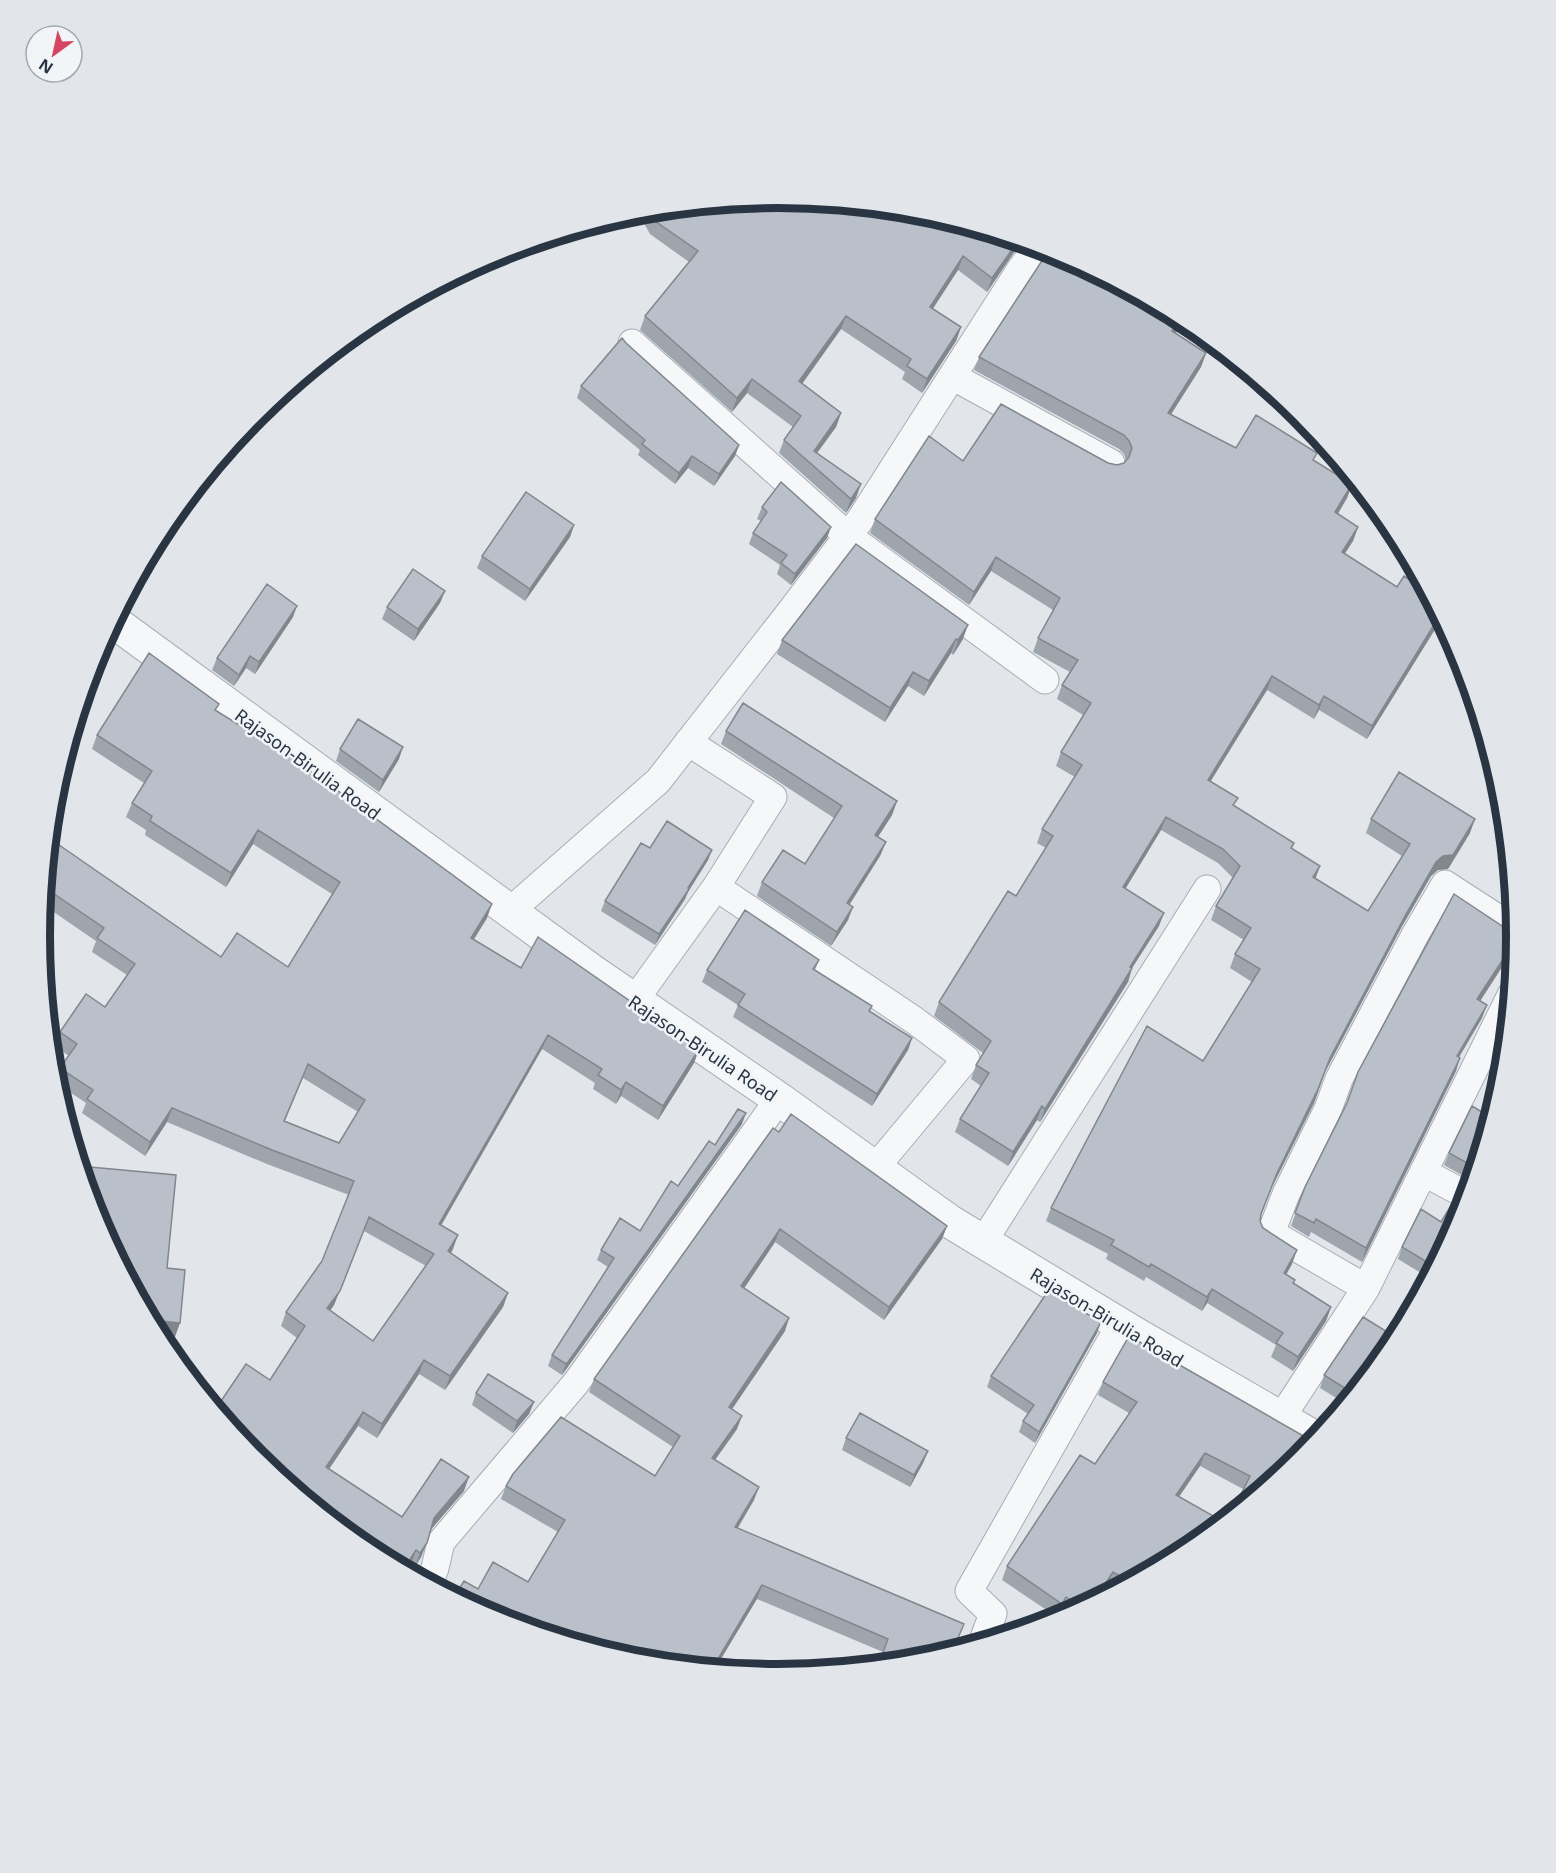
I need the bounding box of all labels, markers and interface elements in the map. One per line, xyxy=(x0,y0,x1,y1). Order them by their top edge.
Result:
north arrow xyxy=(24,24,84,84)
text: N xyxy=(34,54,57,79)
street label: Rajason-Birulia Road xyxy=(230,703,386,825)
street label: Rajason-Birulia Road xyxy=(624,989,782,1107)
street label: Rajason-Birulia Road xyxy=(1026,1262,1188,1372)

